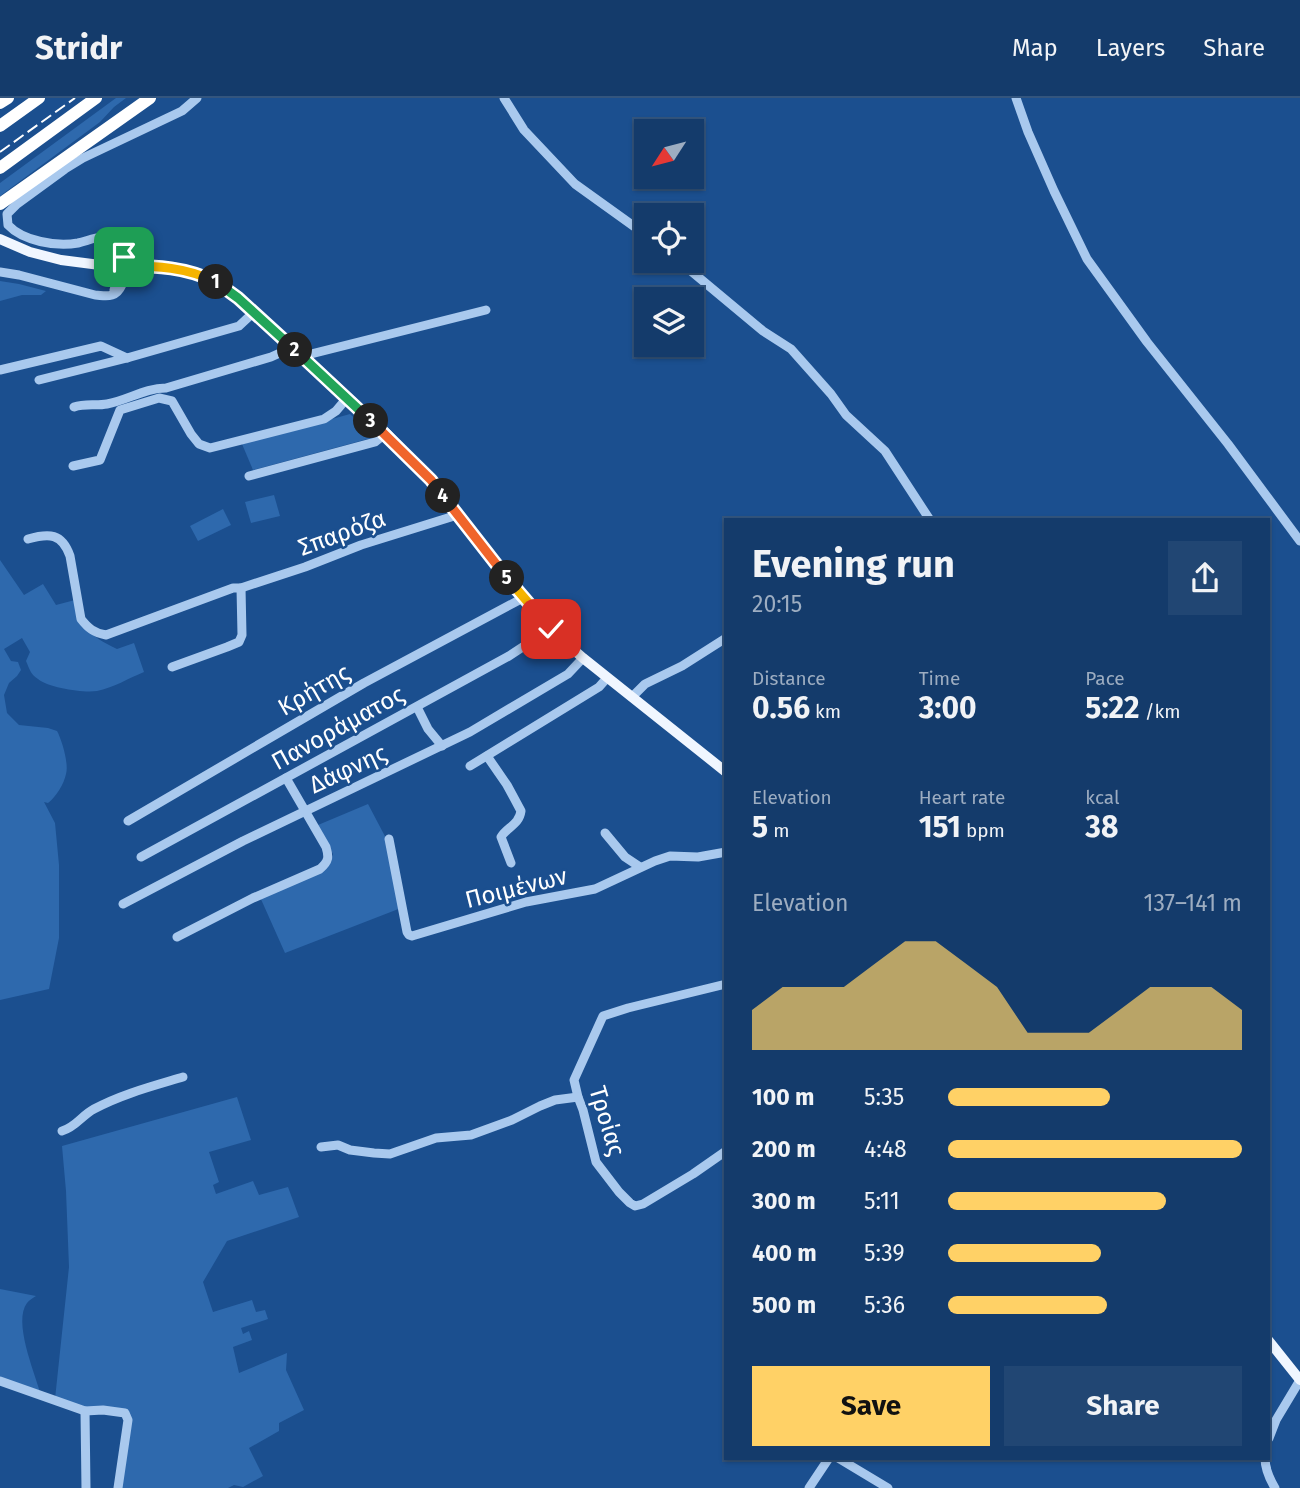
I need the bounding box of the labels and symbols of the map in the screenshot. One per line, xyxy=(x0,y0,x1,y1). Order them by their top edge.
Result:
north arrow xyxy=(634,119,704,189)
pin xyxy=(94,227,154,287)
pin: 1 xyxy=(198,264,234,300)
pin: 2 xyxy=(278,332,312,368)
pin: 3 xyxy=(354,404,388,438)
pin: 4 xyxy=(426,478,460,514)
street label: Σπαρόζα xyxy=(295,504,389,562)
pin: 5 xyxy=(490,560,524,596)
pin xyxy=(521,599,581,659)
street label: Κρήτης xyxy=(273,658,355,722)
street label: Πανοράματος xyxy=(267,680,409,776)
street label: Δάφνης xyxy=(305,739,391,799)
street label: Ποιμένων xyxy=(462,862,570,914)
street label: Τροίας xyxy=(583,1083,631,1159)

